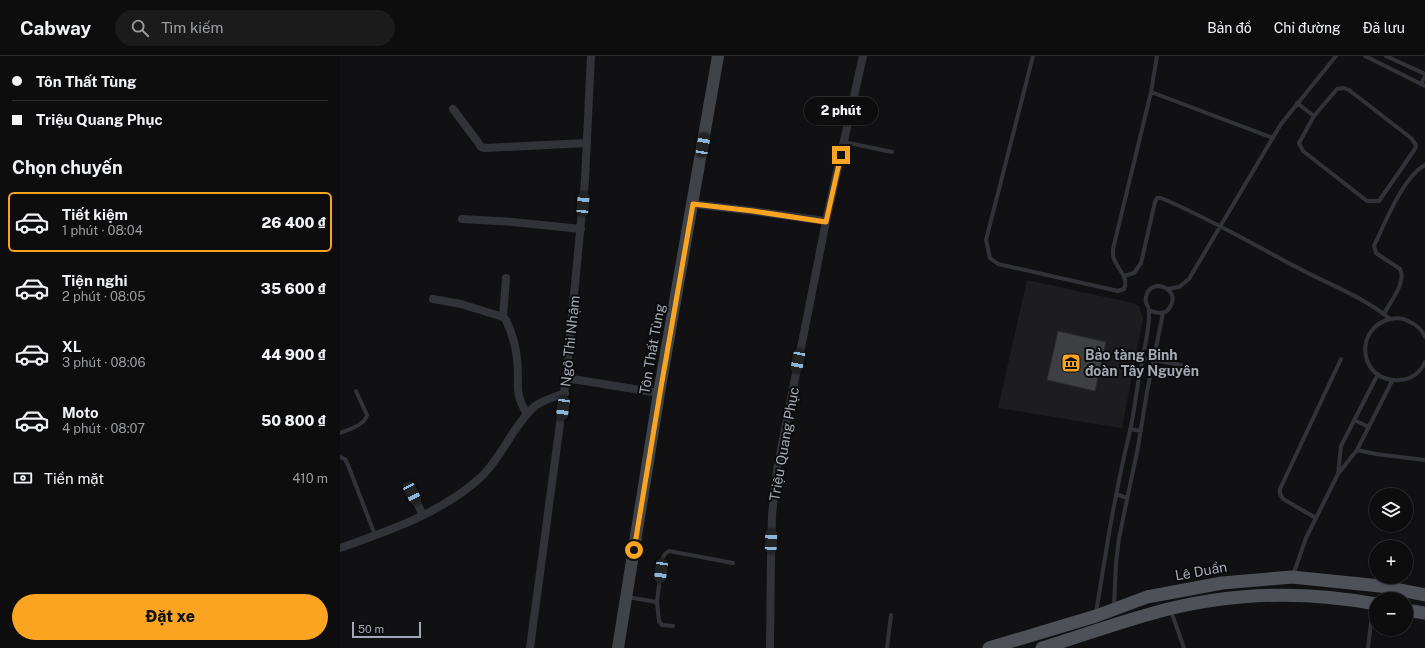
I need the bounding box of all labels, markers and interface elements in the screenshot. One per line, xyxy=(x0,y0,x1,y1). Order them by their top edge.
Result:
search box xyxy=(115,10,395,46)
text: Cabway xyxy=(20,17,91,39)
icon: search xyxy=(129,17,151,39)
text: Tìm kiếm xyxy=(161,19,224,36)
text: Bản đồ xyxy=(1207,20,1252,36)
text: Chỉ đường xyxy=(1274,20,1341,36)
text: Đã lưu xyxy=(1363,20,1405,36)
text: Tôn Thất Tùng xyxy=(36,73,137,90)
callout: 2 phút xyxy=(804,97,878,125)
text: 2 phút xyxy=(821,103,861,118)
text: Triệu Quang Phục xyxy=(36,111,163,128)
car xyxy=(695,132,711,158)
route end xyxy=(832,146,850,164)
text: Chọn chuyến xyxy=(12,157,123,178)
car xyxy=(576,192,590,216)
icon: car xyxy=(14,204,50,240)
text: Tiết kiệm xyxy=(62,206,128,223)
text: 26 400 ₫ xyxy=(261,214,326,231)
text: 1 phút · 08:04 xyxy=(62,223,143,238)
icon: car xyxy=(14,270,50,306)
text: Tiện nghi xyxy=(62,272,127,289)
text: 35 600 ₫ xyxy=(261,280,326,297)
text: 2 phút · 08:05 xyxy=(62,289,145,304)
street label: Ngô Thì Nhậm xyxy=(557,295,583,387)
street label: Tôn Thất Tùng xyxy=(636,302,668,396)
icon: car xyxy=(14,336,50,372)
text: XL xyxy=(62,338,81,355)
text: 44 900 ₫ xyxy=(261,346,326,363)
place label: Bảo tàng Binh đoàn Tây Nguyên xyxy=(1085,347,1199,379)
car xyxy=(790,348,806,374)
museum icon: Bảo tàng Binh đoàn Tây Nguyên xyxy=(1060,352,1082,374)
text: 3 phút · 08:06 xyxy=(62,355,146,370)
street label: Triệu Quang Phục xyxy=(766,386,802,502)
car xyxy=(555,395,571,421)
icon: car xyxy=(14,402,50,438)
text: Moto xyxy=(62,404,99,421)
text: 50 800 ₫ xyxy=(261,412,326,429)
text: 4 phút · 08:07 xyxy=(62,421,145,436)
icon: cash xyxy=(12,467,34,489)
text: Tiền mặt xyxy=(44,470,104,487)
text: 410 m xyxy=(292,471,328,486)
car xyxy=(401,480,423,506)
map controls xyxy=(1369,488,1413,636)
button: layers xyxy=(1369,488,1413,532)
car xyxy=(765,529,777,553)
button: + xyxy=(1369,540,1413,584)
route start xyxy=(625,541,643,559)
car xyxy=(653,558,669,584)
street label: Lê Duẩn xyxy=(1174,559,1228,583)
button: − xyxy=(1369,592,1413,636)
button: Đặt xe xyxy=(12,594,328,640)
scale bar xyxy=(352,620,421,639)
text: 50 m xyxy=(358,623,384,635)

